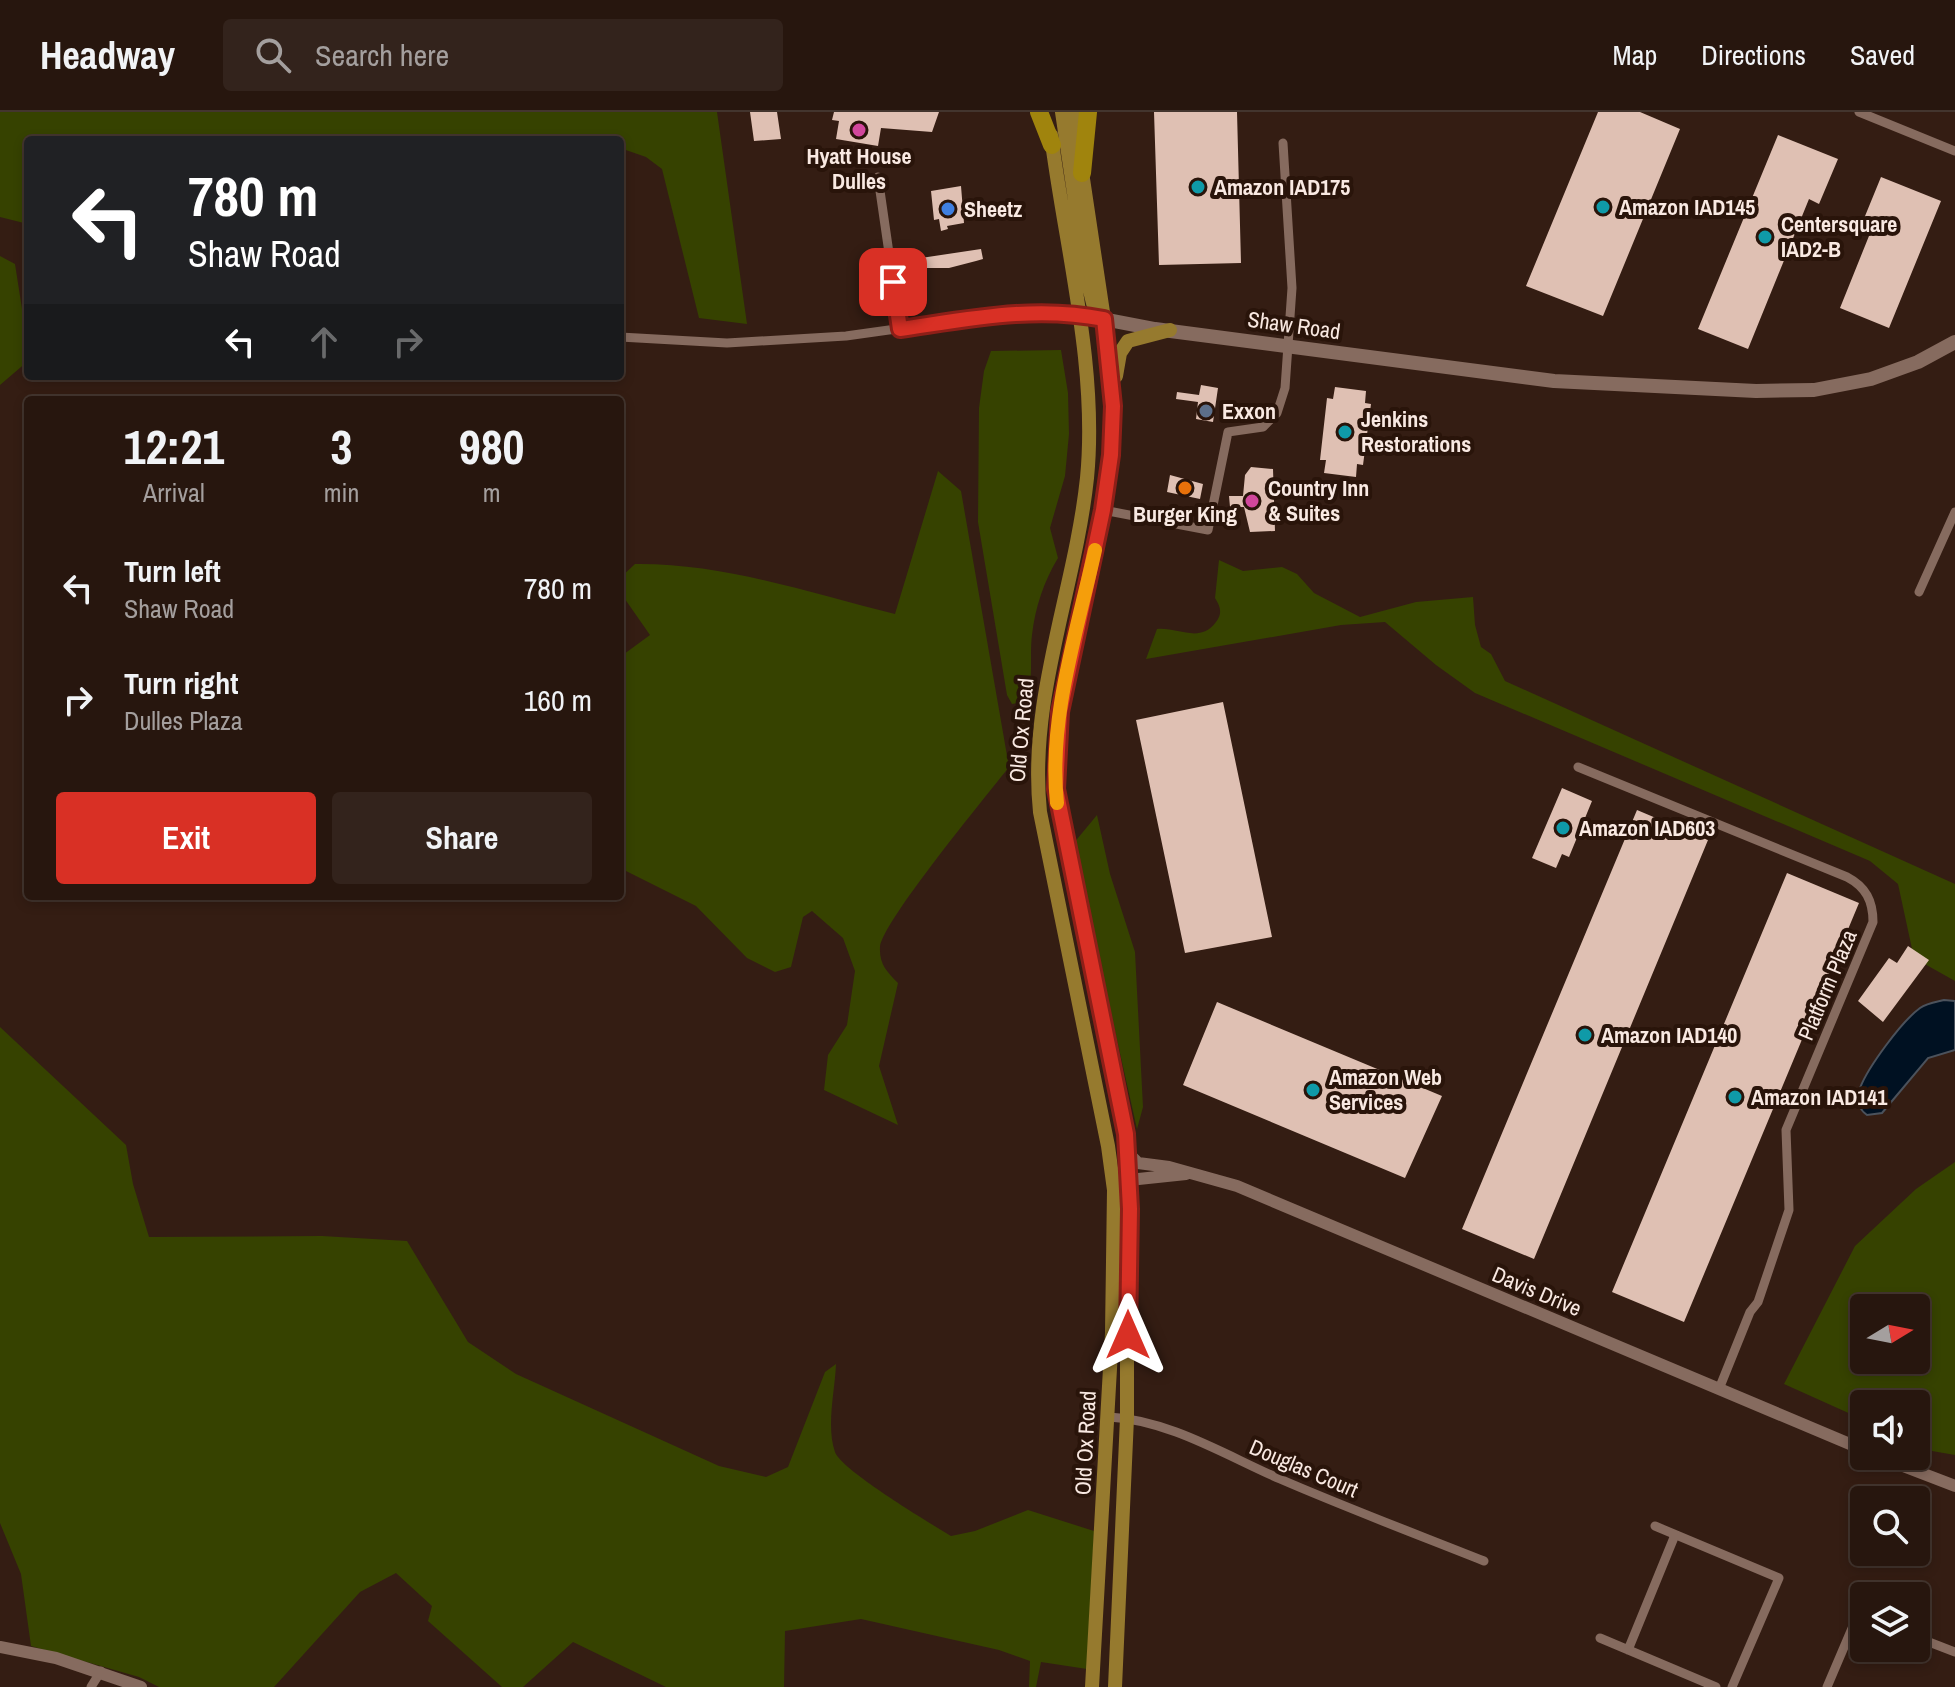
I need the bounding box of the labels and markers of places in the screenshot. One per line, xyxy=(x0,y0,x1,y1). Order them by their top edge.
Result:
marker: Hyatt House Dulles xyxy=(850,121,868,139)
place label: Hyatt House Dulles xyxy=(806,141,912,196)
place label: Amazon IAD175 xyxy=(1214,172,1350,202)
marker: Amazon IAD175 xyxy=(1189,178,1207,196)
place label: Amazon IAD145 xyxy=(1619,192,1755,222)
place label: Sheetz xyxy=(964,194,1022,224)
marker: Amazon IAD145 xyxy=(1594,198,1612,216)
marker: Sheetz xyxy=(939,200,957,218)
place label: Centersquare IAD2-B xyxy=(1781,209,1897,264)
marker: Centersquare IAD2-B xyxy=(1756,228,1774,246)
pin xyxy=(859,248,927,316)
place label: Exxon xyxy=(1222,396,1276,426)
marker: Exxon xyxy=(1197,402,1215,420)
place label: Jenkins Restorations xyxy=(1361,404,1471,459)
marker: Jenkins Restorations xyxy=(1336,423,1354,441)
place label: Country Inn & Suites xyxy=(1268,473,1369,528)
marker: Burger King xyxy=(1176,479,1194,497)
marker: Country Inn & Suites xyxy=(1243,492,1261,510)
place label: Burger King xyxy=(1133,499,1237,529)
place label: Amazon IAD603 xyxy=(1579,813,1715,843)
marker: Amazon IAD603 xyxy=(1554,819,1572,837)
place label: Amazon IAD140 xyxy=(1601,1020,1737,1050)
marker: Amazon IAD140 xyxy=(1576,1026,1594,1044)
place label: Amazon Web Services xyxy=(1329,1062,1442,1117)
marker: Amazon Web Services xyxy=(1304,1081,1322,1099)
place label: Amazon IAD141 xyxy=(1751,1082,1888,1112)
marker: Amazon IAD141 xyxy=(1726,1088,1744,1106)

